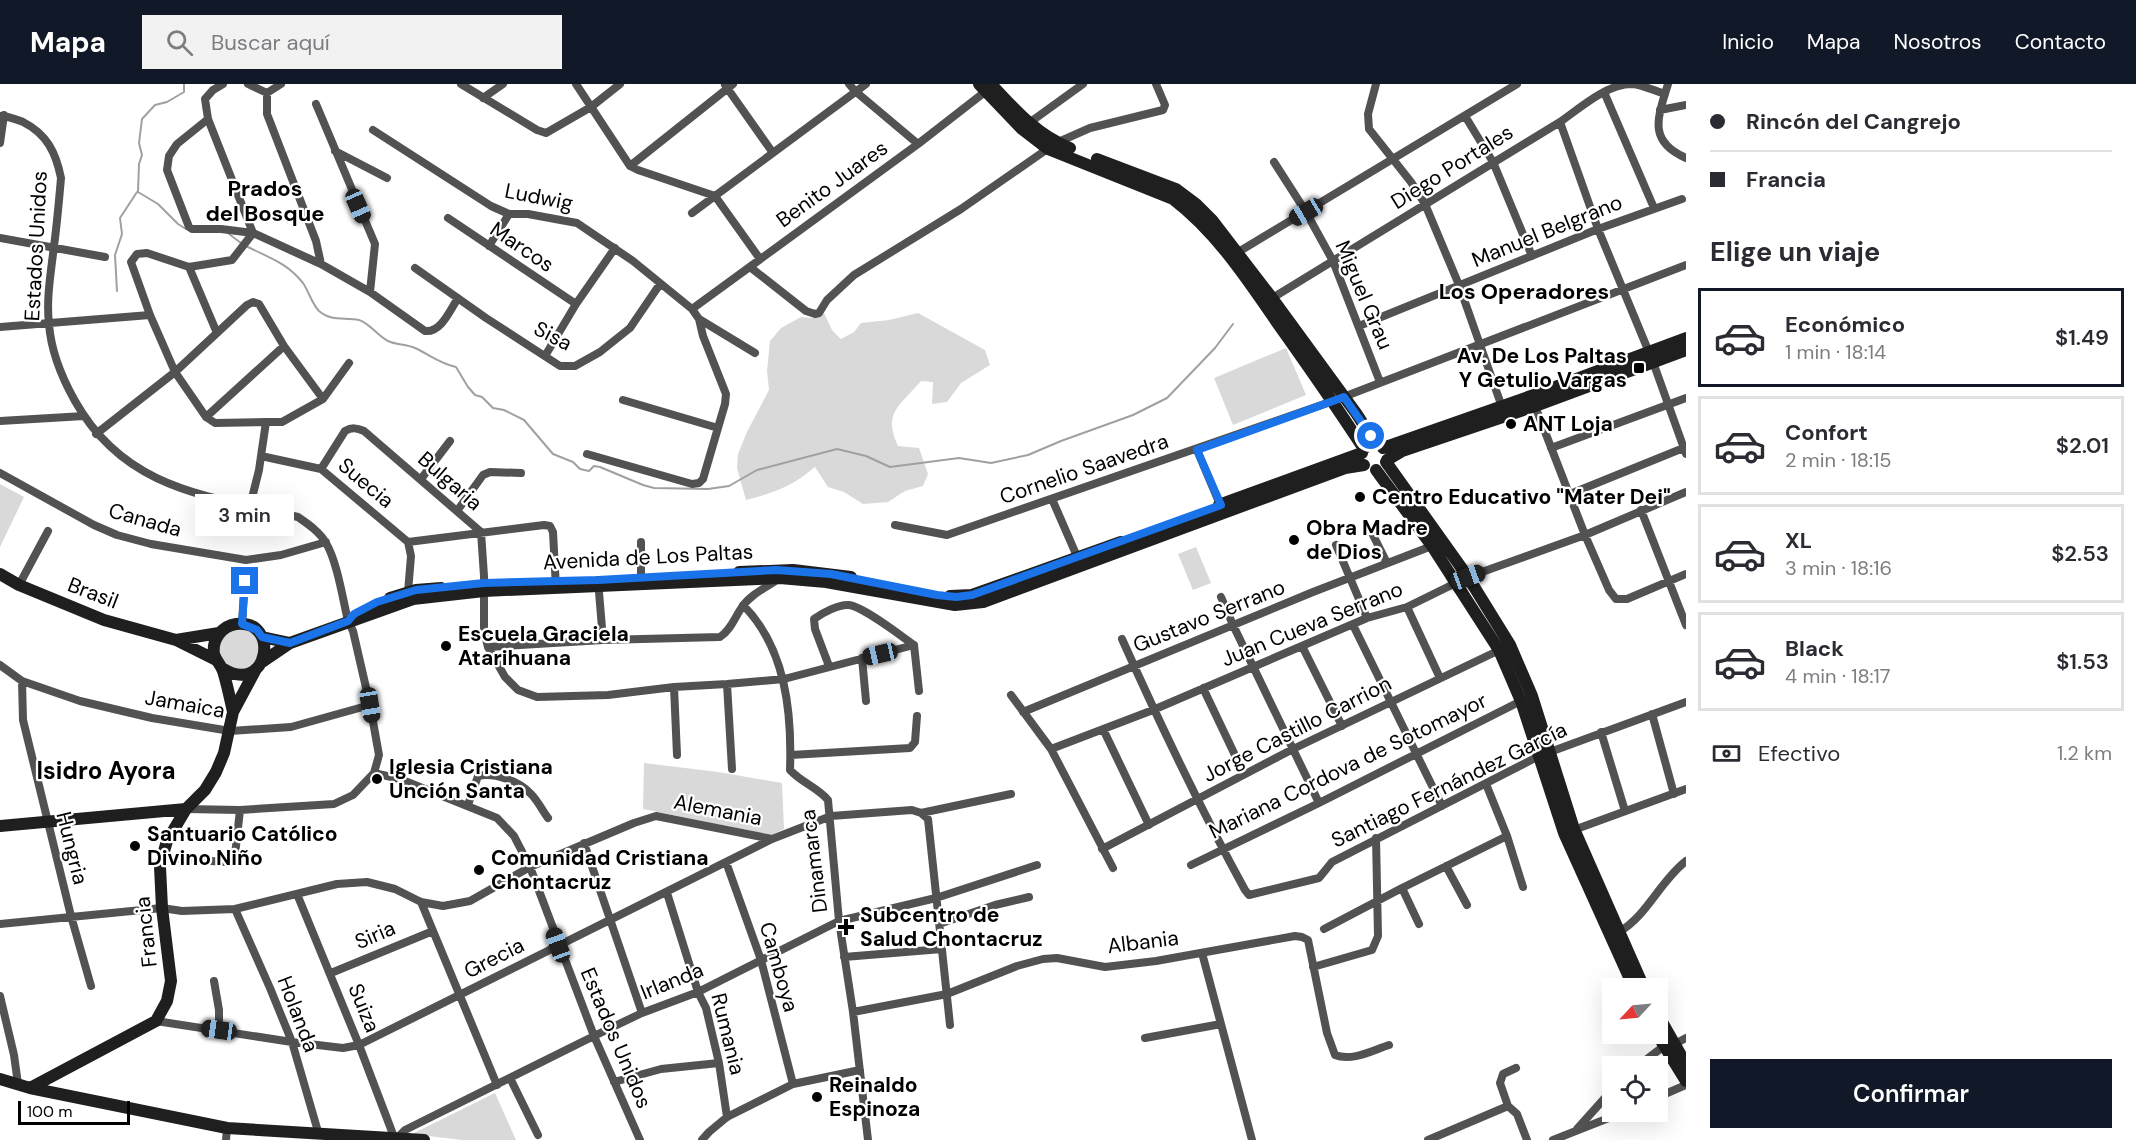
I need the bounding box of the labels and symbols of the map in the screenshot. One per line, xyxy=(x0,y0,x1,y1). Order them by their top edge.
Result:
street label: Diego Portales xyxy=(1386,118,1518,216)
street label: Benito Juares xyxy=(771,134,893,234)
street label: Estados Unidos xyxy=(18,170,54,322)
district label: Prados del Bosque xyxy=(205,174,325,228)
street label: Ludwig xyxy=(502,177,576,217)
car xyxy=(342,186,374,226)
street label: Manuel Belgrano xyxy=(1468,188,1626,274)
car xyxy=(1286,195,1326,229)
street label: Marcos xyxy=(485,215,559,279)
street label: Miguel Grau xyxy=(1328,236,1400,354)
district label: Los Operadores xyxy=(1439,277,1609,306)
street label: Sisa xyxy=(529,315,577,357)
place label: Av. De Los Paltas Y Getulio Vargas xyxy=(1457,342,1627,394)
marker: Av. De Los Paltas Y Getulio Vargas xyxy=(1632,361,1646,375)
place label: ANT Loja xyxy=(1523,410,1613,438)
marker: ANT Loja xyxy=(1504,417,1518,431)
route start xyxy=(1357,422,1384,449)
street label: Cornelio Saavedra xyxy=(996,427,1172,511)
street label: Bulgaria xyxy=(412,445,488,517)
street label: Suecia xyxy=(332,452,400,514)
place label: Centro Educativo "Mater Dei" xyxy=(1372,483,1671,511)
marker: Centro Educativo "Mater Dei" xyxy=(1353,490,1367,504)
callout: 3 min xyxy=(196,494,294,536)
street label: Canada xyxy=(105,496,185,544)
place label: Obra Madre de Dios xyxy=(1306,514,1428,566)
marker: Obra Madre de Dios xyxy=(1287,533,1301,547)
street label: Avenida de Los Paltas xyxy=(542,538,754,576)
car xyxy=(1448,562,1488,592)
route end xyxy=(231,567,258,594)
street label: Brasil xyxy=(64,571,122,615)
street label: Gustavo Serrano xyxy=(1129,573,1289,659)
street label: Juan Cueva Serrano xyxy=(1217,575,1407,673)
place label: Escuela Graciela Atarihuana xyxy=(458,620,629,672)
marker: Escuela Graciela Atarihuana xyxy=(439,639,453,653)
car xyxy=(860,641,900,667)
street label: Jorge Castillo Carrion xyxy=(1198,669,1396,789)
street label: Jamaica xyxy=(143,683,227,725)
car xyxy=(358,686,382,724)
street label: Mariana Cordova de Sotomayor xyxy=(1204,686,1492,846)
street label: Santiago Fernández García xyxy=(1327,716,1571,854)
place label: Iglesia Cristiana Unción Santa xyxy=(389,753,553,805)
district label: Isidro Ayora xyxy=(36,755,176,786)
marker: Iglesia Cristiana Unción Santa xyxy=(370,772,384,786)
street label: Alemania xyxy=(672,788,764,832)
street label: Dinamarca xyxy=(794,808,834,914)
street label: Hungria xyxy=(49,809,95,887)
place label: Santuario Católico Divino Niño xyxy=(147,820,338,872)
marker: Santuario Católico Divino Niño xyxy=(128,839,142,853)
place label: Comunidad Cristiana Chontacruz xyxy=(491,844,709,896)
marker: Comunidad Cristiana Chontacruz xyxy=(472,863,486,877)
street label: Francia xyxy=(128,895,164,969)
place label: Subcentro de Salud Chontacruz xyxy=(860,901,1042,953)
street label: Siria xyxy=(350,914,400,956)
marker: Subcentro de Salud Chontacruz xyxy=(837,918,855,936)
street label: Camboya xyxy=(753,919,805,1015)
street label: Albania xyxy=(1106,924,1180,960)
car xyxy=(543,925,573,965)
street label: Grecia xyxy=(459,931,529,985)
street label: Irlanda xyxy=(636,956,708,1006)
street label: Estados Unidos xyxy=(574,963,658,1113)
street label: Holanda xyxy=(271,972,325,1056)
north arrow xyxy=(1602,978,1668,1044)
street label: Suiza xyxy=(342,979,386,1037)
street label: Rumania xyxy=(704,990,752,1078)
car xyxy=(200,1019,238,1041)
place label: Reinaldo Espinoza xyxy=(829,1071,920,1123)
marker: Reinaldo Espinoza xyxy=(810,1090,824,1104)
scale bar xyxy=(18,1098,130,1126)

